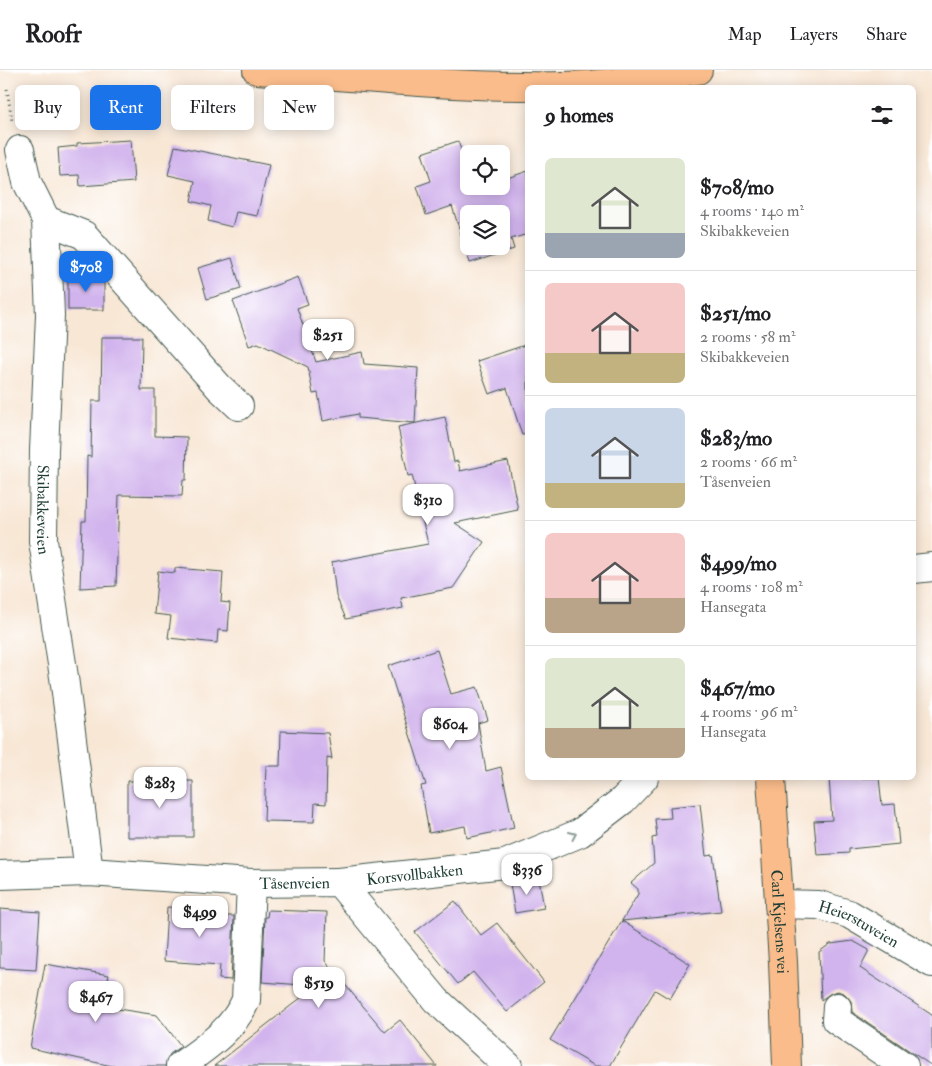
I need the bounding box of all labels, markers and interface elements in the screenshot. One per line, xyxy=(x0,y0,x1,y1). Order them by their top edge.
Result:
text: Roofr xyxy=(25,19,82,50)
text: Map xyxy=(728,23,762,46)
text: Layers xyxy=(790,23,838,46)
text: Share xyxy=(866,23,907,46)
chip: Buy xyxy=(15,85,80,130)
chip: Rent xyxy=(90,85,161,130)
chip: Filters xyxy=(171,85,254,130)
chip: New xyxy=(264,85,334,130)
icon: filters xyxy=(868,101,896,129)
text: 9 homes xyxy=(545,102,614,129)
map controls xyxy=(460,145,510,255)
button: locate xyxy=(460,145,510,195)
text: $708/mo xyxy=(700,174,774,201)
icon: home xyxy=(585,178,645,238)
text: 4 rooms · 140 m² xyxy=(700,201,804,221)
button: layers xyxy=(460,205,510,255)
text: Skibakkeveien xyxy=(700,221,789,241)
pin: $708 xyxy=(56,250,116,293)
text: $708 xyxy=(70,257,102,277)
text: $251/mo xyxy=(700,300,771,327)
icon: home xyxy=(585,303,645,363)
pin: $251 xyxy=(298,318,358,361)
text: $251 xyxy=(313,325,343,345)
text: 2 rooms · 58 m² xyxy=(700,327,795,347)
text: Skibakkeveien xyxy=(700,347,789,367)
text: $283/mo xyxy=(700,425,772,452)
icon: home xyxy=(585,428,645,488)
text: 2 rooms · 66 m² xyxy=(700,452,797,472)
street label: Skibakkeveien xyxy=(32,465,54,556)
text: Tåsenveien xyxy=(700,472,771,492)
pin: $310 xyxy=(398,484,458,526)
text: $310 xyxy=(413,490,443,510)
text: $499/mo xyxy=(700,550,777,577)
icon: home xyxy=(585,553,645,613)
text: 4 rooms · 108 m² xyxy=(700,577,803,597)
text: Hansegata xyxy=(700,597,766,617)
text: $467/mo xyxy=(700,675,775,702)
icon: home xyxy=(585,678,645,738)
text: 4 rooms · 96 m² xyxy=(700,702,798,722)
pin: $604 xyxy=(420,708,480,750)
text: $604 xyxy=(433,714,467,734)
text: Hansegata xyxy=(700,722,766,742)
pin: $283 xyxy=(130,766,190,809)
text: $283 xyxy=(145,773,175,793)
one-way arrow xyxy=(568,831,577,842)
pin: $336 xyxy=(497,854,557,896)
street label: Korsvollbakken xyxy=(365,860,464,890)
text: $336 xyxy=(512,860,542,880)
street label: Carl Kjelsens vei xyxy=(766,869,792,974)
street label: Tåsenveien xyxy=(259,873,330,894)
pin: $499 xyxy=(170,896,230,938)
street label: Heierstuveien xyxy=(816,896,902,952)
text: $499 xyxy=(183,902,217,922)
pin: $519 xyxy=(289,966,349,1009)
text: $519 xyxy=(304,973,334,993)
pin: $467 xyxy=(66,980,126,1023)
text: $467 xyxy=(79,987,113,1007)

